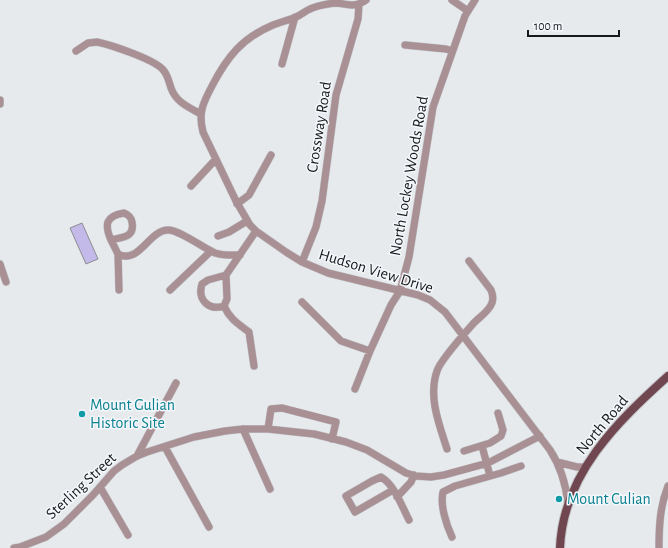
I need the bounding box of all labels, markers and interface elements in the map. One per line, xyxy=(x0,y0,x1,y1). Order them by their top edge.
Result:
scale bar xyxy=(528,12,619,38)
text: 100 m xyxy=(534,20,562,32)
street label: Crossway Road xyxy=(304,80,335,174)
street label: North Lockey Woods Road xyxy=(387,95,432,257)
street label: Hudson View Drive xyxy=(317,246,435,296)
street label: North Road xyxy=(573,393,631,457)
place label: Mount Gulian Historic Site xyxy=(90,397,175,431)
marker: Mount Gulian Historic Site xyxy=(77,409,87,419)
street label: Sterling Street xyxy=(43,450,119,522)
place label: Mount Culian xyxy=(567,491,651,507)
marker: Mount Culian xyxy=(554,494,564,504)

